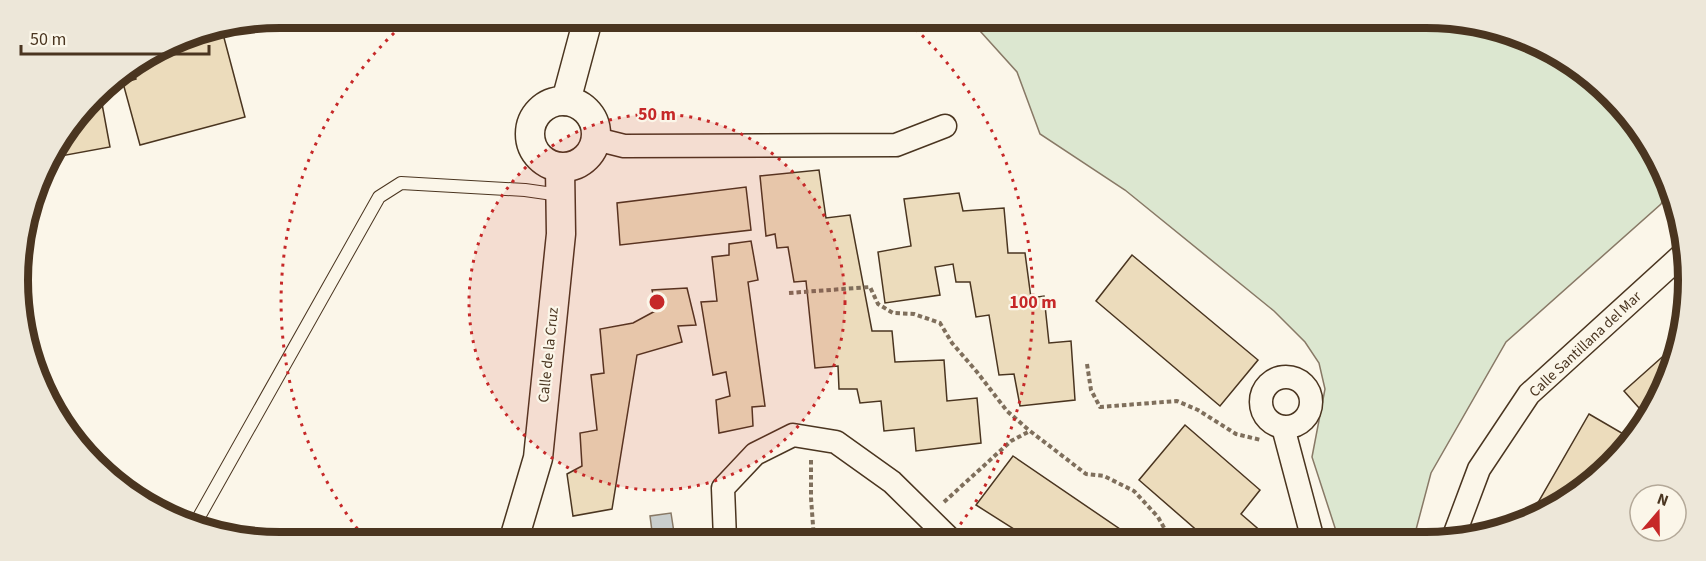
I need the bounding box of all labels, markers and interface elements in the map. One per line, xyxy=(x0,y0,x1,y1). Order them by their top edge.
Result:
scale bar xyxy=(21,18,208,56)
text: 50 m xyxy=(30,27,66,52)
text: 50 m xyxy=(638,102,676,127)
street label: Calle Santillana del Mar xyxy=(1524,286,1647,402)
text: 100 m xyxy=(1009,290,1057,315)
centre of rings xyxy=(647,292,667,312)
street label: Calle de la Cruz xyxy=(533,306,564,404)
north arrow xyxy=(1628,483,1688,543)
text: N xyxy=(1654,488,1672,512)

